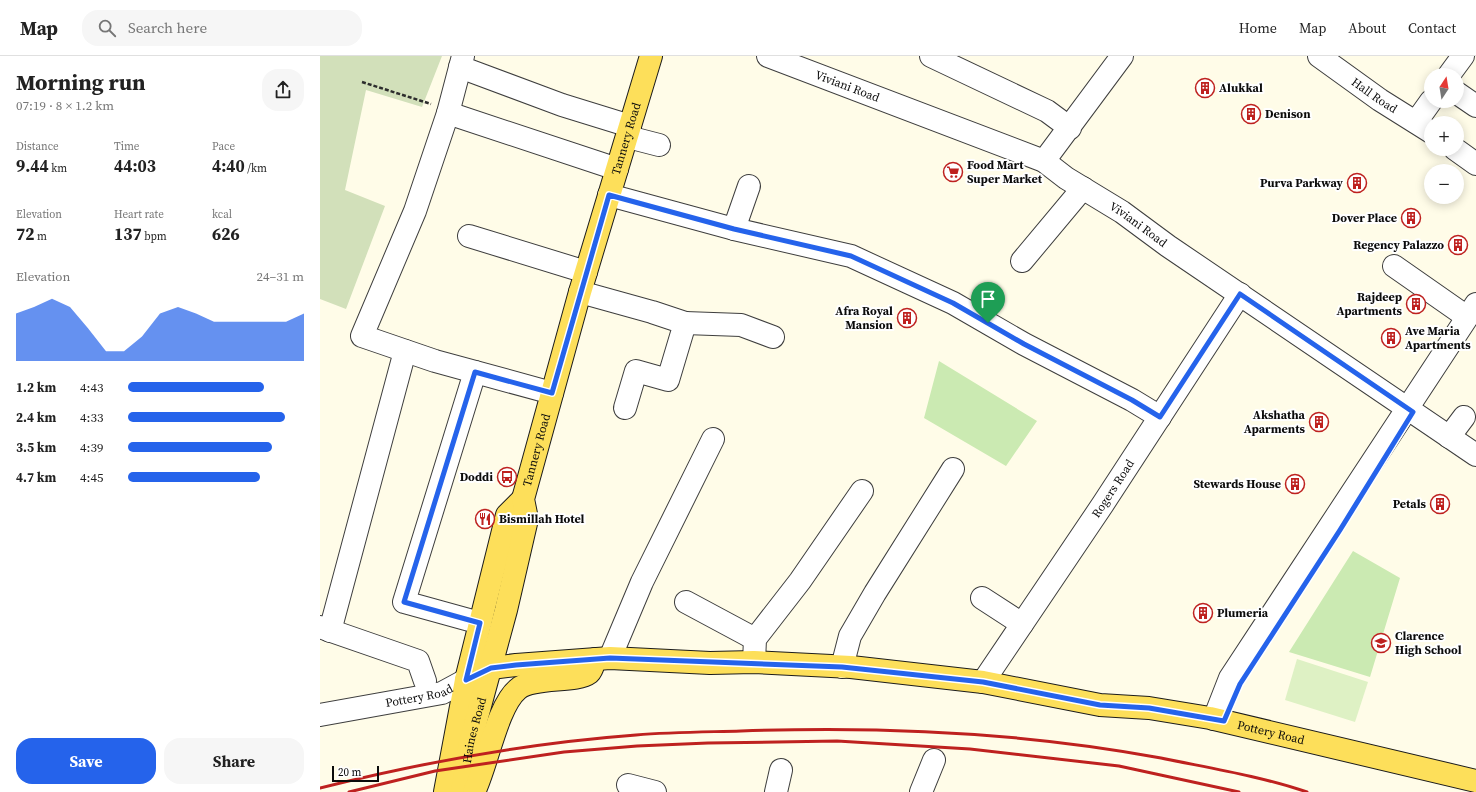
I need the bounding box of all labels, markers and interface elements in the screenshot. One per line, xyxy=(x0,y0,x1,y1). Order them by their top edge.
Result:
search box xyxy=(82,10,362,46)
text: Map xyxy=(20,15,58,41)
icon: search xyxy=(96,17,118,39)
text: Search here xyxy=(128,17,207,38)
text: Home xyxy=(1239,18,1277,38)
text: Map xyxy=(1299,18,1326,38)
text: About xyxy=(1348,18,1386,38)
text: Contact xyxy=(1408,18,1456,38)
text: Morning run xyxy=(16,67,146,97)
street label: Viviani Road xyxy=(813,67,882,106)
north arrow xyxy=(1424,68,1464,108)
map controls xyxy=(1424,68,1464,204)
button: share xyxy=(262,69,304,111)
street label: Hall Road xyxy=(1348,74,1401,117)
building icon: Alukkal xyxy=(1194,77,1216,99)
place label: Alukkal xyxy=(1219,80,1263,96)
text: 07:19 · 8 × 1.2 km xyxy=(16,97,114,114)
street label: Tannery Road xyxy=(608,100,645,177)
building icon: Denison xyxy=(1240,103,1262,125)
place label: Denison xyxy=(1265,106,1311,122)
button: + xyxy=(1424,116,1464,156)
text: Distance xyxy=(16,139,59,154)
text: Time xyxy=(114,139,139,154)
text: Pace xyxy=(212,139,235,154)
text: 9.44 xyxy=(16,154,49,178)
text: 44:03 xyxy=(114,154,156,178)
text: 4:40 xyxy=(212,154,245,178)
place label: Food Mart Super Market xyxy=(967,157,1043,187)
text: km xyxy=(49,161,67,176)
text: /km xyxy=(245,161,267,176)
supermarket icon: Food Mart Super Market xyxy=(942,161,964,183)
button: − xyxy=(1424,164,1464,204)
building icon: Purva Parkway xyxy=(1346,172,1368,194)
place label: Purva Parkway xyxy=(1260,175,1344,191)
street label: Viviani Road xyxy=(1106,198,1171,251)
text: Elevation xyxy=(16,207,62,222)
text: Heart rate xyxy=(114,207,164,222)
text: kcal xyxy=(212,207,232,222)
building icon: Dover Place xyxy=(1400,207,1422,229)
place label: Dover Place xyxy=(1332,210,1397,226)
text: 72 xyxy=(16,222,34,246)
text: 137 xyxy=(114,222,142,246)
text: 626 xyxy=(212,222,240,246)
text: m xyxy=(34,229,47,244)
text: bpm xyxy=(142,229,167,244)
building icon: Regency Palazzo xyxy=(1447,234,1469,256)
place label: Regency Palazzo xyxy=(1353,237,1444,253)
text: Elevation xyxy=(16,268,70,285)
text: 24–31 m xyxy=(257,268,304,285)
pin xyxy=(971,282,1005,323)
icon: arrive xyxy=(977,288,999,310)
place label: Rajdeep Apartments xyxy=(1336,289,1403,319)
building icon: Rajdeep Apartments xyxy=(1405,293,1427,315)
place label: Afra Royal Mansion xyxy=(835,303,894,333)
building icon: Afra Royal Mansion xyxy=(896,307,918,329)
place label: Ave Maria Apartments xyxy=(1405,323,1471,353)
building icon: Ave Maria Apartments xyxy=(1380,327,1402,349)
text: 1.2 km xyxy=(16,379,56,396)
text: 4:43 xyxy=(80,379,103,396)
place label: Akshatha Aparments xyxy=(1244,407,1306,437)
text: 2.4 km xyxy=(16,409,56,426)
text: 4:33 xyxy=(80,409,103,426)
building icon: Akshatha Aparments xyxy=(1308,411,1330,433)
street label: Tannery Road xyxy=(519,412,554,488)
text: 3.5 km xyxy=(16,439,56,456)
text: 4:39 xyxy=(80,439,103,456)
street label: Rogers Road xyxy=(1088,456,1138,521)
bus stop icon: Doddi xyxy=(496,466,518,488)
text: 4.7 km xyxy=(16,469,56,486)
text: 4:45 xyxy=(80,469,103,486)
place label: Doddi xyxy=(460,469,493,485)
building icon: Stewards House xyxy=(1284,473,1306,495)
place label: Stewards House xyxy=(1193,476,1281,492)
building icon: Petals xyxy=(1429,493,1451,515)
place label: Petals xyxy=(1393,496,1427,512)
restaurant icon: Bismillah Hotel xyxy=(474,508,496,530)
place label: Bismillah Hotel xyxy=(499,511,585,527)
building icon: Plumeria xyxy=(1192,602,1214,624)
place label: Plumeria xyxy=(1217,605,1269,621)
place label: Clarence High School xyxy=(1395,628,1462,658)
school or university icon: Clarence High School xyxy=(1370,632,1392,654)
street label: Pottery Road xyxy=(384,680,456,711)
street label: Haines Road xyxy=(459,695,490,764)
street label: Pottery Road xyxy=(1236,717,1306,748)
button: Save xyxy=(16,738,156,784)
button: Share xyxy=(164,738,304,784)
scale bar xyxy=(332,764,379,783)
text: 20 m xyxy=(338,765,361,780)

